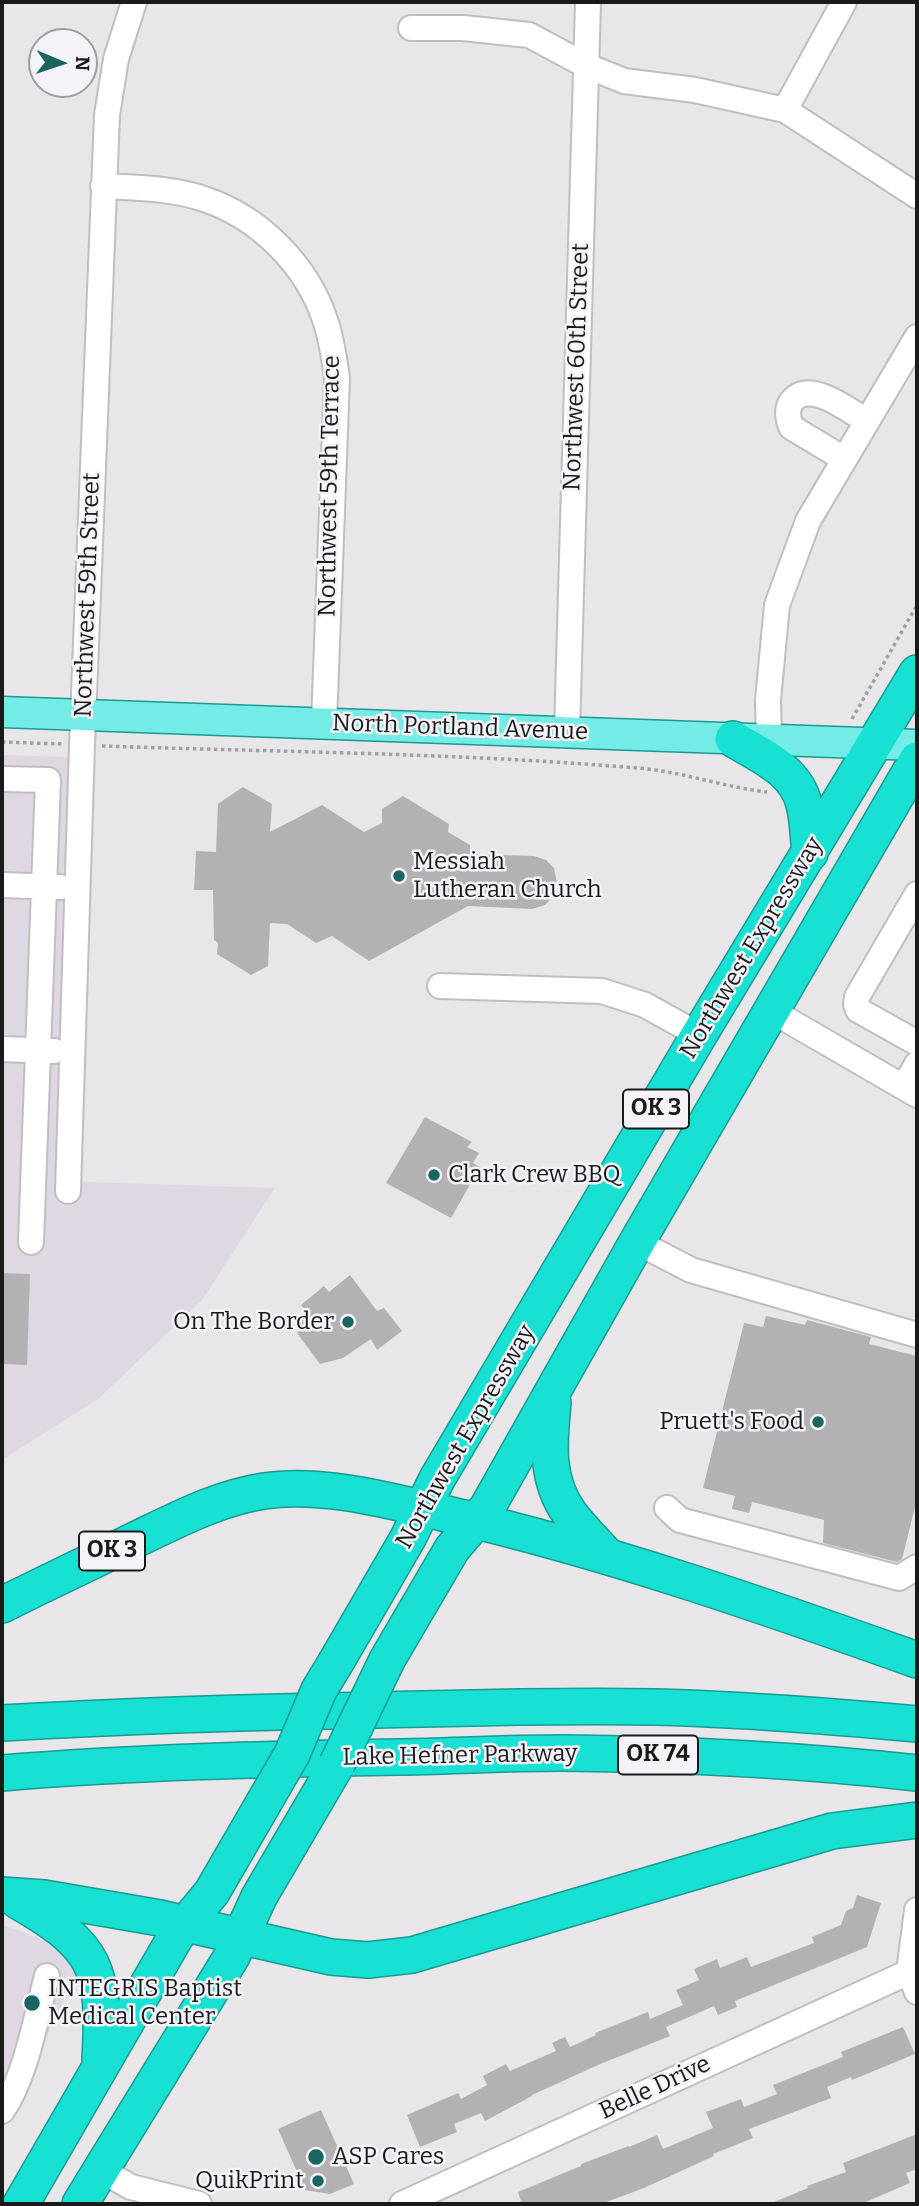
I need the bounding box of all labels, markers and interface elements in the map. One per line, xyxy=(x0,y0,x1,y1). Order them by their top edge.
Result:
north arrow xyxy=(28,28,98,98)
text: N xyxy=(71,56,94,71)
street label: Northwest 60th Street xyxy=(558,243,596,491)
street label: Northwest 59th Terrace xyxy=(313,355,347,617)
street label: Northwest 59th Street xyxy=(69,472,107,718)
street label: North Portland Avenue xyxy=(331,709,589,747)
street label: Northwest Expressway xyxy=(674,832,830,1064)
place label: Messiah Lutheran Church xyxy=(413,848,602,904)
marker: Messiah Lutheran Church xyxy=(391,868,407,884)
road number: OK 3 xyxy=(623,1090,689,1128)
place label: Clark Crew BBQ xyxy=(448,1161,620,1189)
marker: Clark Crew BBQ xyxy=(426,1167,442,1183)
place label: On The Border xyxy=(173,1308,334,1336)
marker: On The Border xyxy=(340,1314,356,1330)
street label: Northwest Expressway xyxy=(390,1320,542,1554)
place label: Pruett's Food xyxy=(659,1408,804,1436)
marker: Pruett's Food xyxy=(810,1414,826,1430)
road number: OK 3 xyxy=(79,1532,145,1570)
road number: OK 74 xyxy=(618,1736,698,1774)
street label: Lake Hefner Parkway xyxy=(342,1740,578,1772)
place label: INTEGRIS Baptist Medical Center xyxy=(48,1975,242,2031)
marker: INTEGRIS Baptist Medical Center xyxy=(22,1993,42,2013)
street label: Belle Drive xyxy=(595,2050,715,2126)
place label: ASP Cares xyxy=(332,2143,444,2171)
marker: ASP Cares xyxy=(306,2147,326,2167)
place label: QuikPrint xyxy=(195,2167,304,2195)
marker: QuikPrint xyxy=(310,2173,326,2189)

